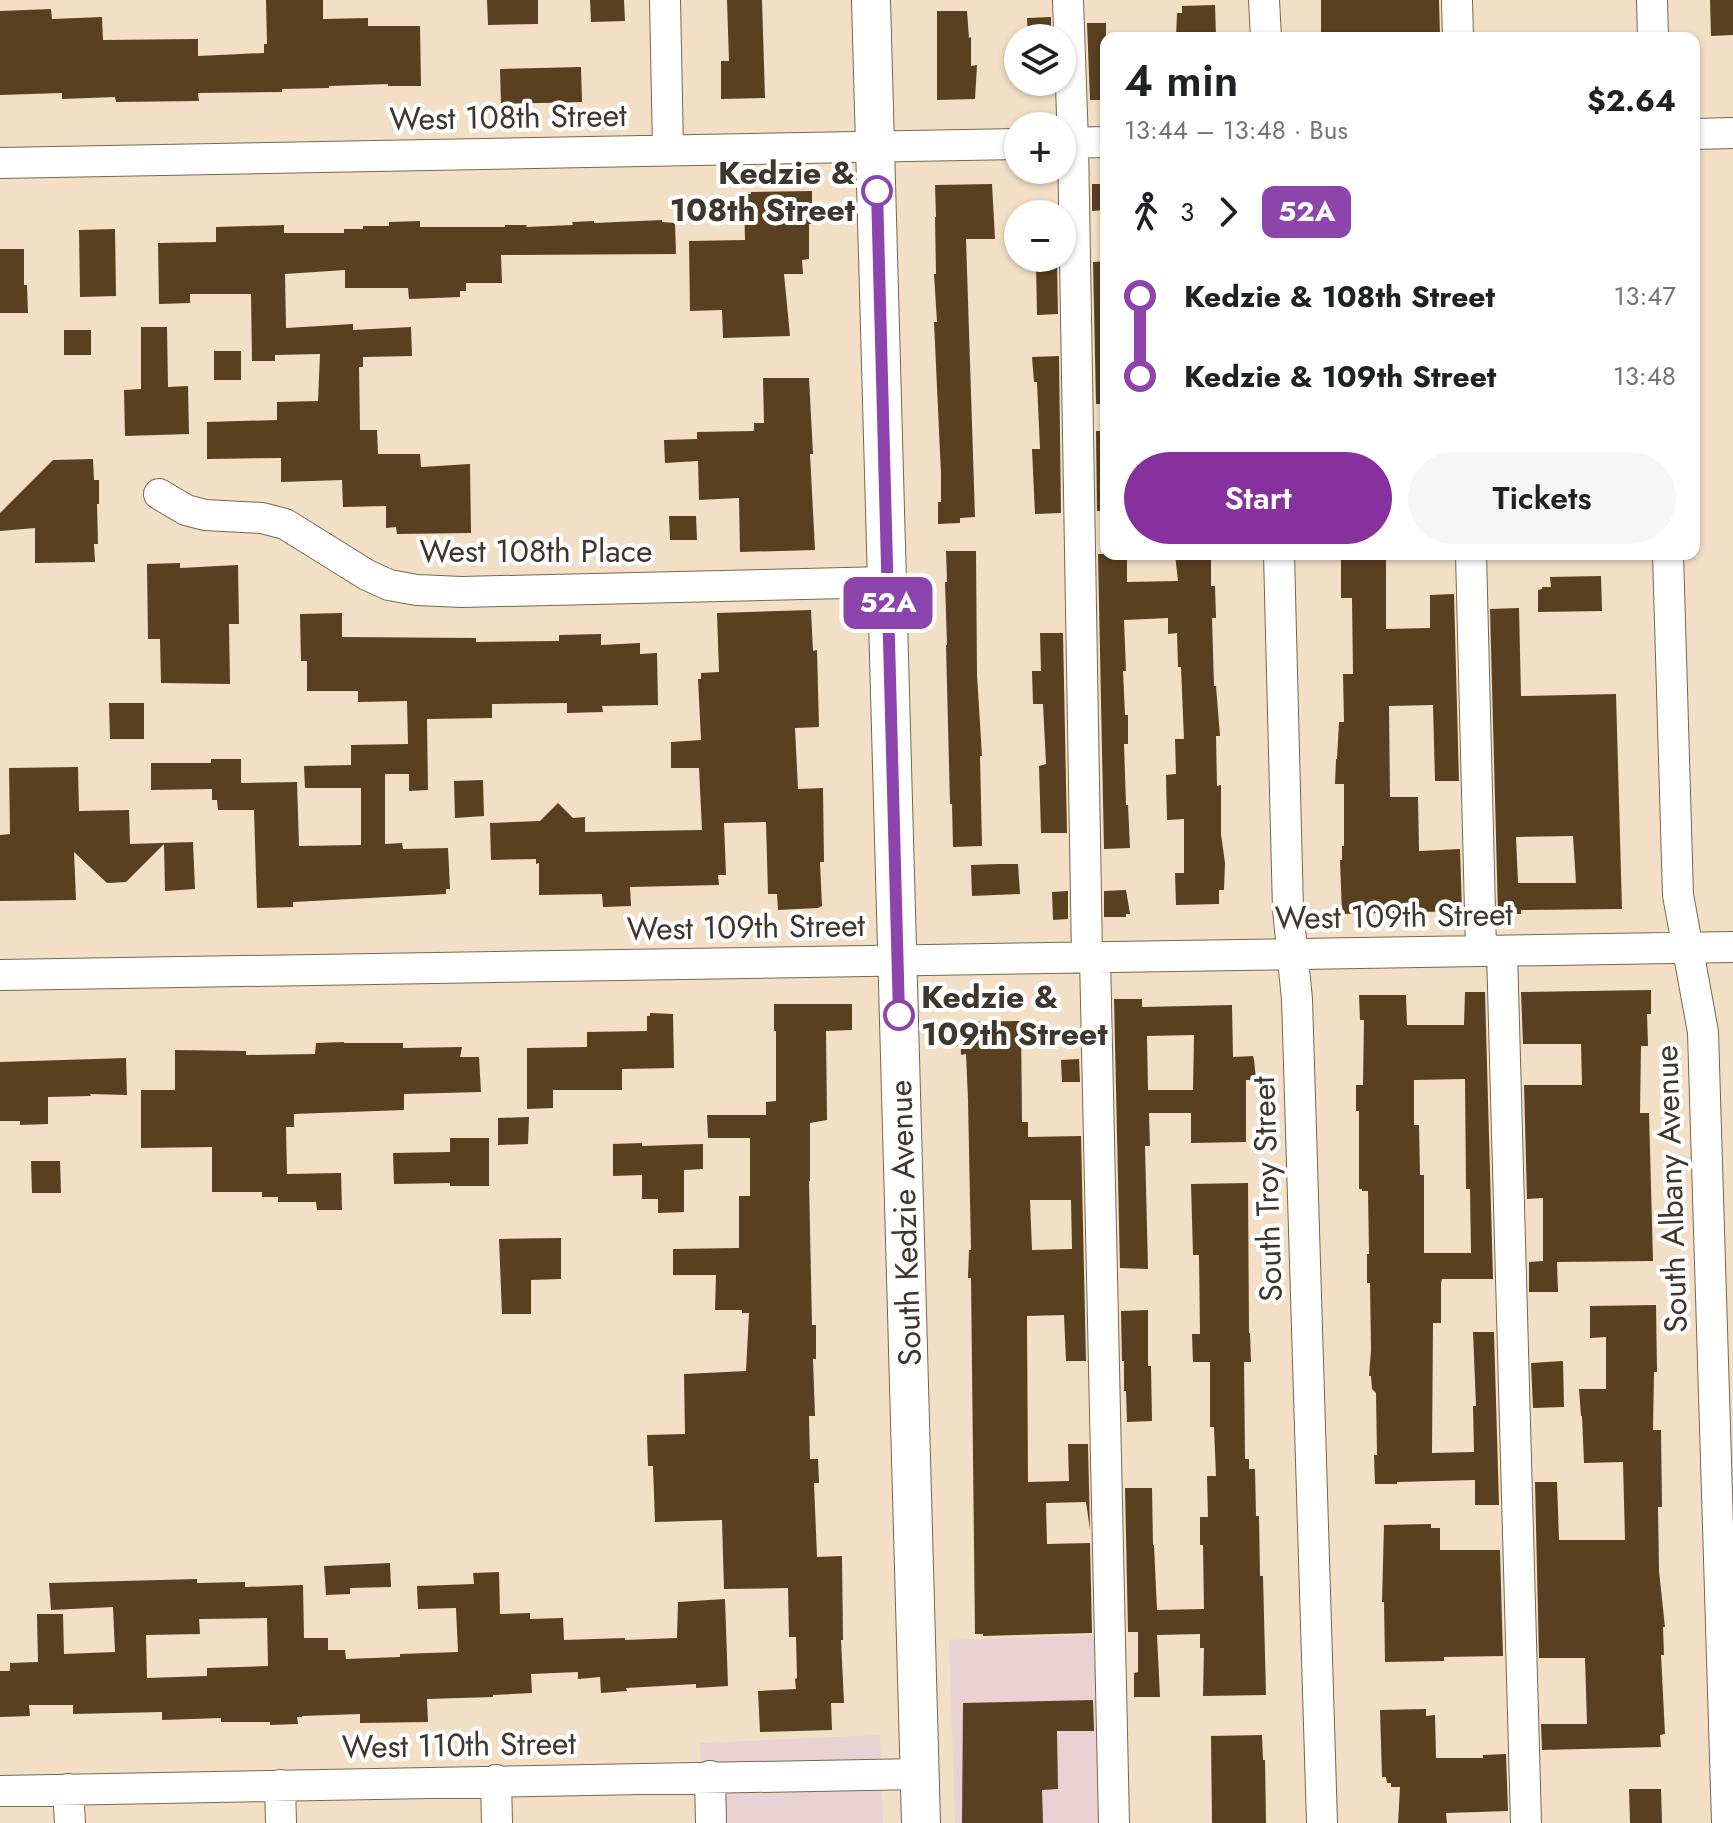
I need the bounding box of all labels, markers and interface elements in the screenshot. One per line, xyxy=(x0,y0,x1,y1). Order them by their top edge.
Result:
map controls xyxy=(1004,24,1076,272)
button: layers xyxy=(1004,24,1076,96)
text: 4 min xyxy=(1124,49,1238,113)
text: $2.64 xyxy=(1587,79,1676,122)
street label: West 108th Street xyxy=(389,92,627,142)
text: 13:44 – 13:48 · Bus xyxy=(1124,111,1348,149)
button: + xyxy=(1004,112,1076,184)
place label: Kedzie & 108th Street xyxy=(670,150,856,233)
marker: Kedzie & 108th Street xyxy=(862,176,892,206)
icon: walk xyxy=(1124,190,1168,234)
icon: forward xyxy=(1206,190,1250,234)
text: 52A xyxy=(1278,191,1335,232)
text: 3 xyxy=(1180,193,1194,231)
button: − xyxy=(1004,200,1076,272)
text: Kedzie & 108th Street xyxy=(1184,275,1495,318)
text: 13:47 xyxy=(1613,277,1676,315)
text: Kedzie & 109th Street xyxy=(1184,355,1496,398)
text: 13:48 xyxy=(1613,357,1676,395)
button: Start xyxy=(1124,452,1392,544)
button: Tickets xyxy=(1408,452,1676,544)
street label: West 108th Place xyxy=(420,528,653,574)
line badge: 52A xyxy=(842,577,934,629)
text: 52A xyxy=(859,582,917,623)
street label: West 109th Street xyxy=(1274,891,1514,941)
street label: West 109th Street xyxy=(626,902,866,952)
place label: Kedzie & 109th Street xyxy=(921,974,1108,1057)
marker: Kedzie & 109th Street xyxy=(884,1000,914,1030)
street label: South Albany Avenue xyxy=(1643,1044,1699,1334)
street label: South Troy Street xyxy=(1240,1075,1294,1303)
street label: South Kedzie Avenue xyxy=(877,1079,933,1367)
street label: West 110th Street xyxy=(342,1720,577,1770)

